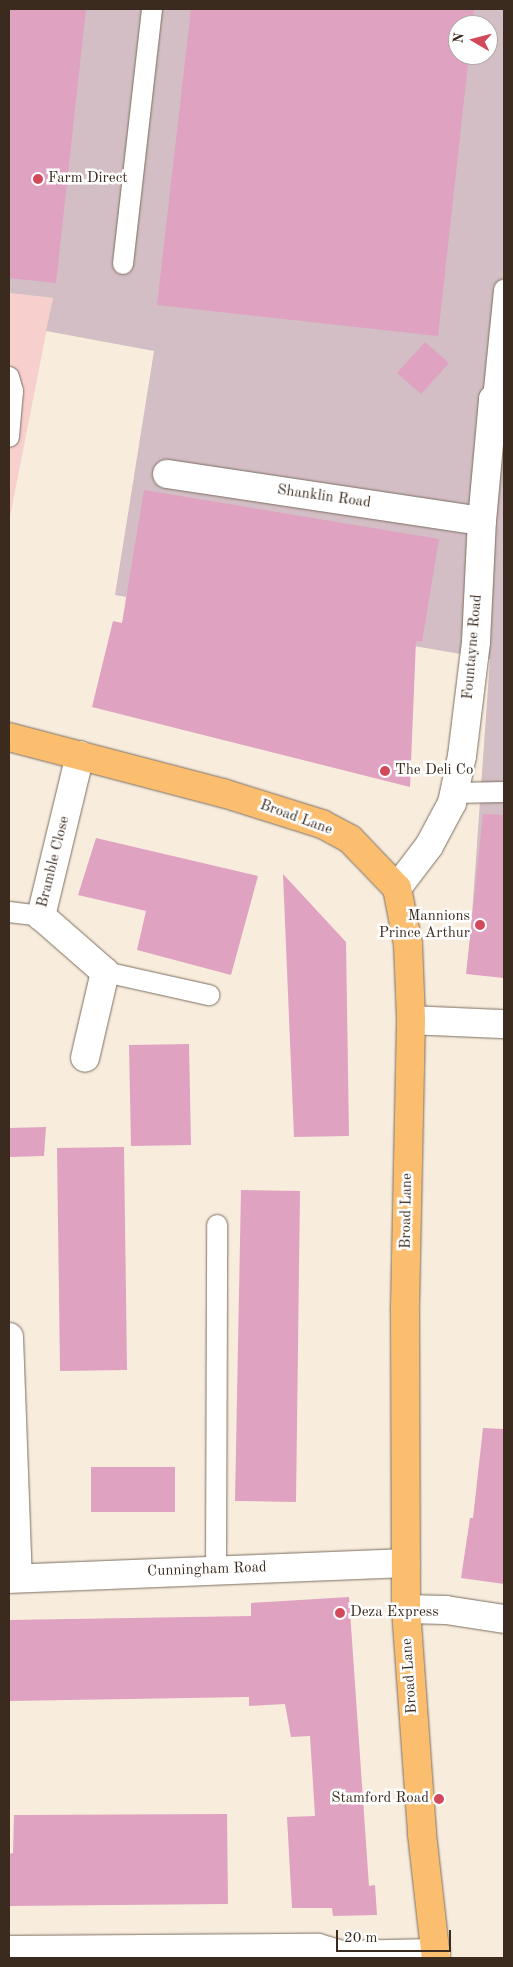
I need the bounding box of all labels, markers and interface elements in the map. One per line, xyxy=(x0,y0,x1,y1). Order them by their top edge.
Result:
north arrow xyxy=(448,15,498,65)
text: N xyxy=(451,32,467,44)
place label: Farm Direct xyxy=(48,170,127,188)
marker: Farm Direct xyxy=(32,173,44,185)
street label: Shanklin Road xyxy=(276,482,372,512)
street label: Fountayne Road xyxy=(459,594,487,700)
place label: The Deli Co xyxy=(395,762,473,780)
marker: The Deli Co xyxy=(379,765,391,777)
street label: Broad Lane xyxy=(257,797,335,839)
street label: Bramble Close xyxy=(34,814,74,910)
place label: Mannions Prince Arthur xyxy=(379,907,470,942)
marker: Mannions Prince Arthur xyxy=(474,919,486,931)
street label: Broad Lane xyxy=(397,1173,417,1249)
street label: Cunningham Road xyxy=(147,1559,267,1581)
place label: Deza Express xyxy=(350,1604,439,1622)
marker: Deza Express xyxy=(334,1607,346,1619)
street label: Broad Lane xyxy=(398,1638,422,1714)
place label: Stamford Road xyxy=(331,1790,429,1808)
marker: Stamford Road xyxy=(433,1793,445,1805)
scale bar xyxy=(338,1920,453,1952)
text: 20 m xyxy=(344,1931,378,1946)

